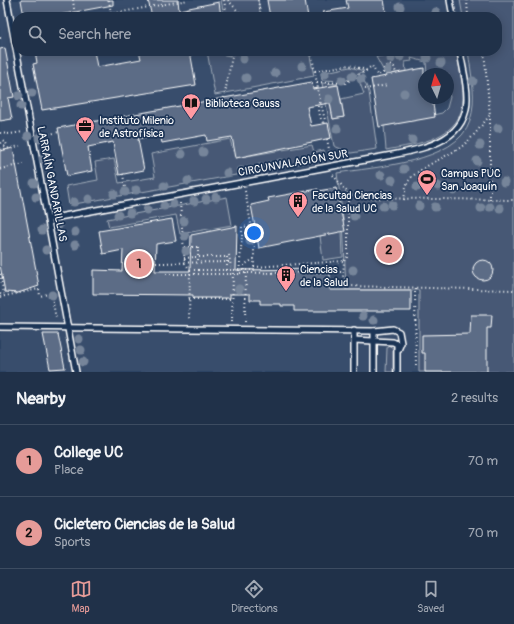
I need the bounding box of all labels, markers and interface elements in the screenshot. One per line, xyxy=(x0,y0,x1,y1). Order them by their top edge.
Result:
search box xyxy=(12,12,502,56)
icon: search xyxy=(26,23,48,45)
text: Search here xyxy=(58,25,131,44)
north arrow xyxy=(418,68,454,104)
library icon: Biblioteca Gauss xyxy=(180,92,202,120)
place label: Biblioteca Gauss xyxy=(205,97,280,110)
place label: Instituto Milenio de Astrofísica xyxy=(99,114,174,140)
office icon: Instituto Milenio de Astrofísica xyxy=(74,115,96,143)
street label: LARRAÍN GANDARILLAS xyxy=(34,125,70,243)
street label: CIRCUNVALACIÓN SUR xyxy=(237,146,349,179)
place label: Campus PUC San Joaquín xyxy=(441,167,501,193)
sports icon: Campus PUC San Joaquín xyxy=(416,168,438,196)
place label: Facultad Ciencias de la Salud UC xyxy=(312,189,392,215)
building icon: Facultad Ciencias de la Salud UC xyxy=(287,190,309,218)
your location xyxy=(244,223,264,243)
pin: 2 xyxy=(376,235,402,265)
pin: 1 xyxy=(126,249,152,279)
place label: Ciencias de la Salud xyxy=(300,263,349,289)
building icon: Ciencias de la Salud xyxy=(275,264,297,292)
text: Nearby xyxy=(16,388,65,409)
text: 2 results xyxy=(451,390,498,406)
text: College UC xyxy=(54,443,123,462)
text: 1 xyxy=(26,453,32,469)
text: 70 m xyxy=(468,453,498,469)
text: Place xyxy=(54,462,83,478)
text: Cicletero Ciencias de la Salud xyxy=(54,515,235,534)
text: 2 xyxy=(25,525,33,541)
text: 70 m xyxy=(468,525,498,541)
text: Sports xyxy=(54,534,90,550)
tab: Map xyxy=(70,578,92,615)
tab: Directions xyxy=(231,578,278,615)
tab: Saved xyxy=(417,578,444,615)

